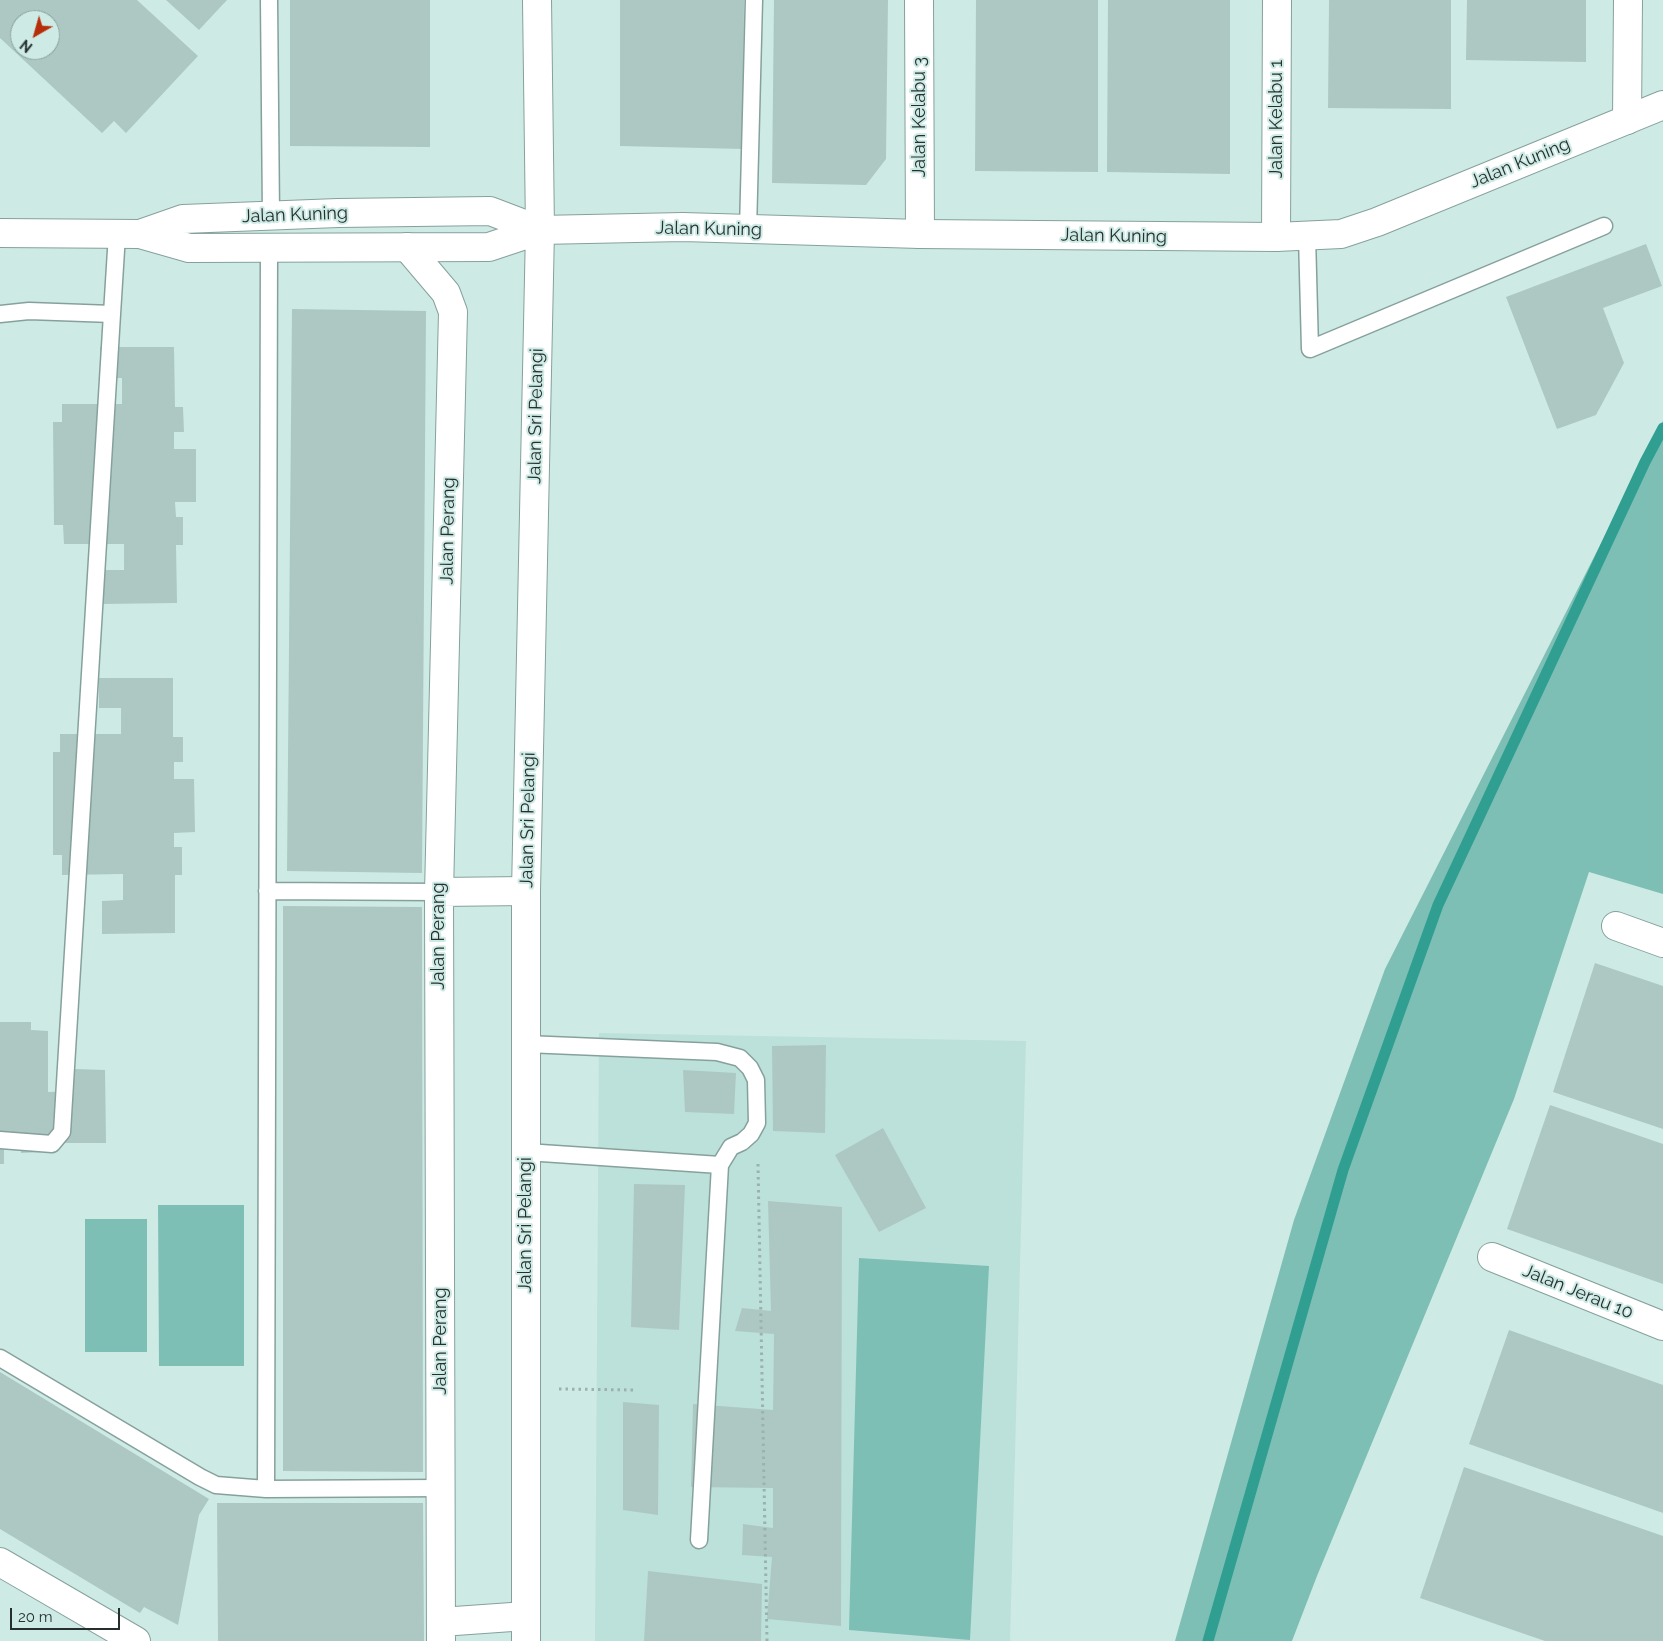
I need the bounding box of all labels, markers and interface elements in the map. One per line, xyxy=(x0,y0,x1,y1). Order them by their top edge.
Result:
north arrow xyxy=(10,10,60,60)
text: N xyxy=(17,36,36,56)
street label: Jalan Kelabu 3 xyxy=(909,57,931,177)
street label: Jalan Kelabu 1 xyxy=(1266,60,1288,178)
street label: Jalan Kuning xyxy=(1467,133,1573,193)
street label: Jalan Kuning xyxy=(242,202,348,228)
street label: Jalan Kuning xyxy=(656,217,762,241)
street label: Jalan Kuning xyxy=(1061,224,1167,248)
street label: Jalan Sri Pelangi xyxy=(524,348,548,484)
street label: Jalan Perang xyxy=(436,477,460,585)
street label: Jalan Sri Pelangi xyxy=(516,752,540,888)
street label: Jalan Perang xyxy=(428,882,450,990)
street label: Jalan Sri Pelangi xyxy=(515,1157,537,1293)
street label: Jalan Jerau 10 xyxy=(1520,1260,1636,1324)
street label: Jalan Perang xyxy=(430,1287,452,1395)
scale bar xyxy=(12,1598,122,1630)
text: 20 m xyxy=(18,1608,53,1626)

